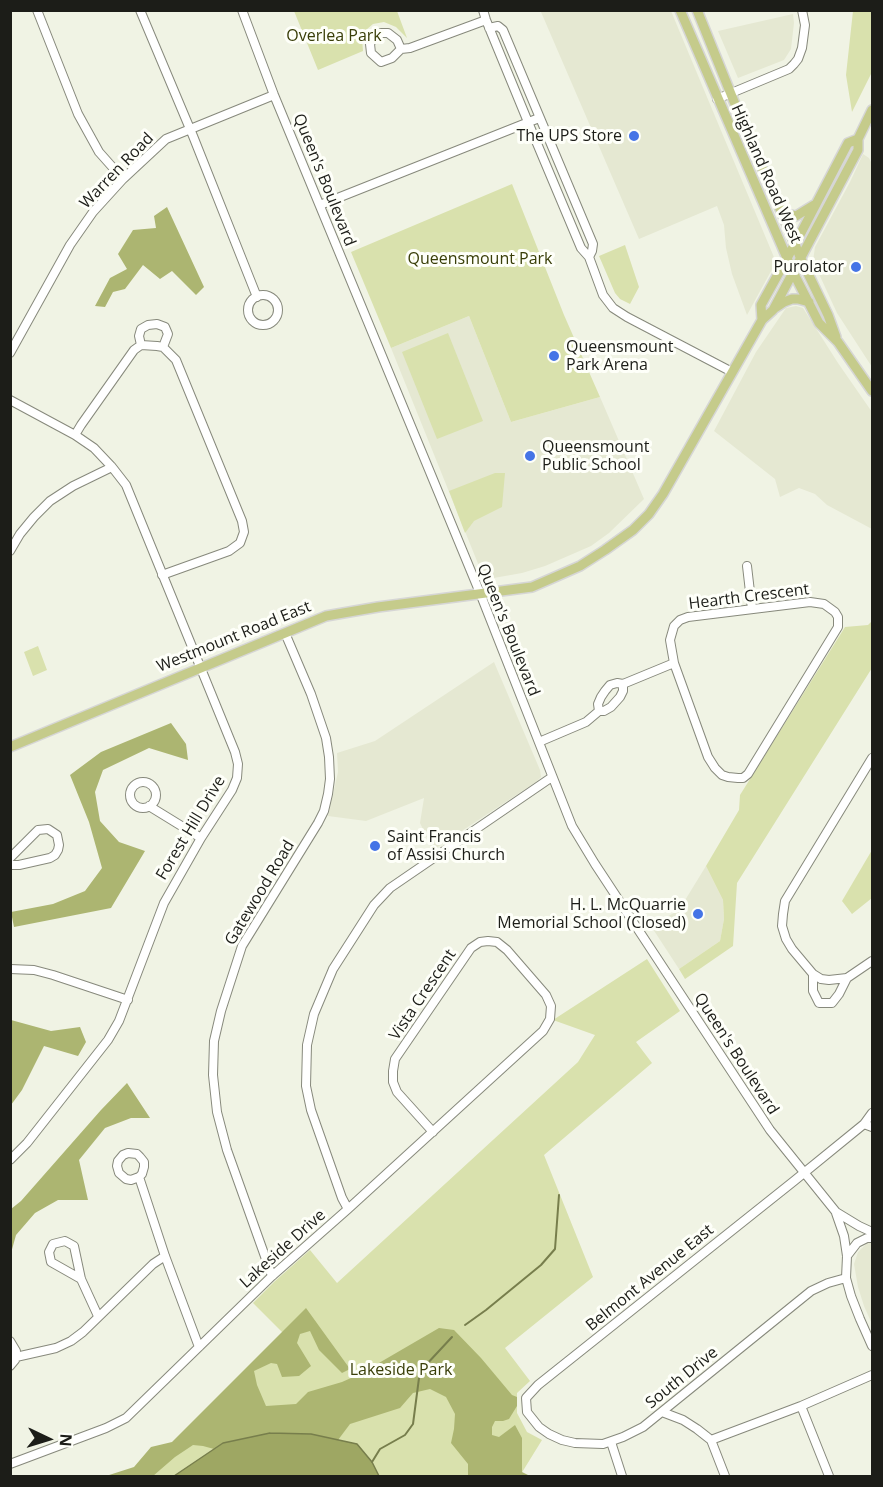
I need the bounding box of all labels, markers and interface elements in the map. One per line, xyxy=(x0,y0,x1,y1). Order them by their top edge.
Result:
park label: Overlea Park xyxy=(286,26,382,46)
street label: Highland Road West xyxy=(727,101,805,247)
street label: Queen's Boulevard xyxy=(289,111,359,249)
place label: The UPS Store xyxy=(516,126,622,146)
street label: Warren Road xyxy=(76,129,158,213)
marker: The UPS Store xyxy=(627,129,641,143)
park label: Queensmount Park xyxy=(407,249,553,269)
place label: Purolator xyxy=(774,257,844,277)
marker: Purolator xyxy=(849,260,863,274)
place label: Queensmount Park Arena xyxy=(566,337,673,375)
marker: Queensmount Park Arena xyxy=(547,349,561,363)
place label: Queensmount Public School xyxy=(542,437,649,475)
marker: Queensmount Public School xyxy=(523,449,537,463)
street label: Queen's Boulevard xyxy=(473,561,543,699)
street label: Hearth Crescent xyxy=(688,580,810,614)
street label: Westmount Road East xyxy=(154,597,314,677)
street label: Forest Hill Drive xyxy=(152,772,230,884)
place label: Saint Francis of Assisi Church xyxy=(387,827,505,865)
street label: Gatewood Road xyxy=(221,837,299,949)
marker: Saint Francis of Assisi Church xyxy=(368,839,382,853)
place label: H. L. McQuarrie Memorial School (Closed) xyxy=(497,895,686,933)
marker: H. L. McQuarrie Memorial School (Closed) xyxy=(691,907,705,921)
street label: Vista Crescent xyxy=(386,946,460,1044)
street label: Queen's Boulevard xyxy=(689,990,783,1118)
street label: Lakeside Drive xyxy=(236,1206,330,1292)
street label: Belmont Avenue East xyxy=(582,1221,718,1335)
street label: South Drive xyxy=(642,1343,722,1413)
park label: Lakeside Park xyxy=(350,1360,452,1380)
north arrow xyxy=(18,1409,78,1469)
text: N xyxy=(55,1433,77,1448)

